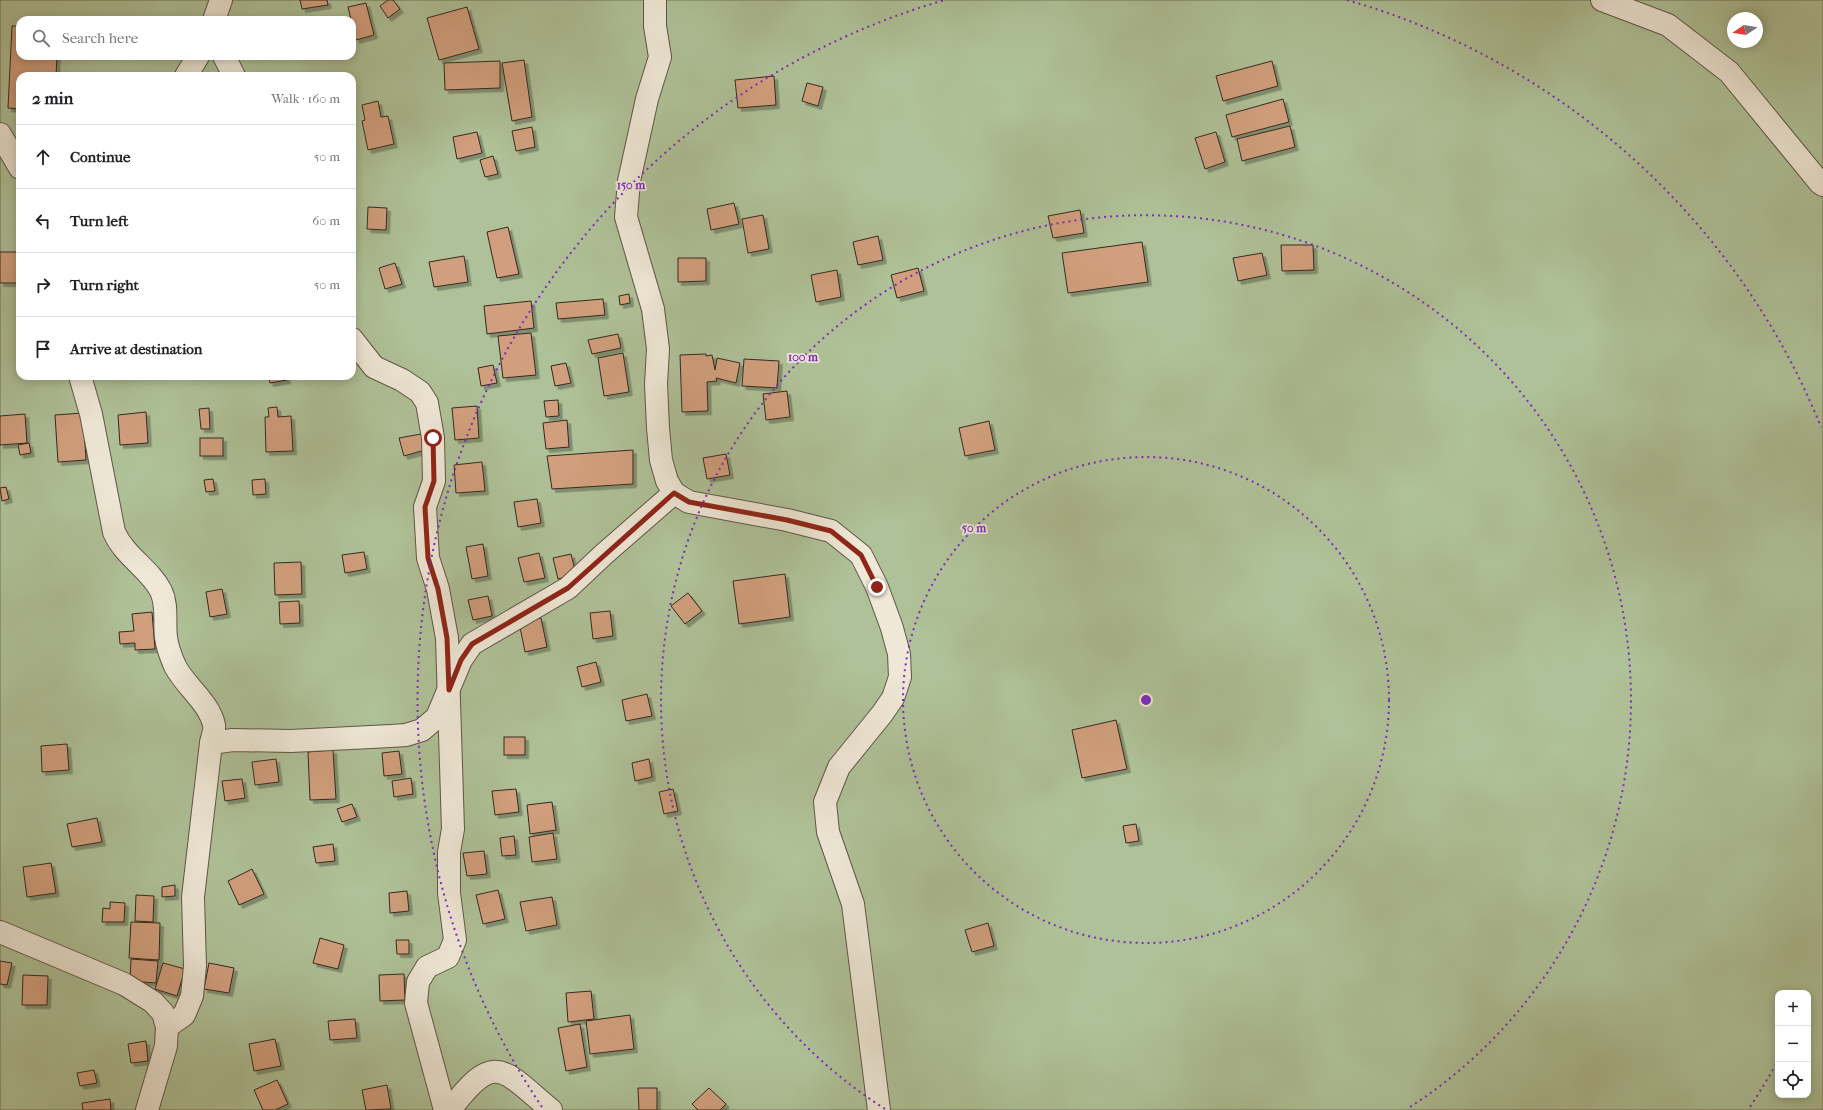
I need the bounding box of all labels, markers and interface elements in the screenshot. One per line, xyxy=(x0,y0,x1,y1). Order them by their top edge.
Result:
north arrow xyxy=(1727,12,1763,48)
search box xyxy=(16,16,356,60)
icon: search xyxy=(30,27,52,49)
text: Search here xyxy=(62,29,138,47)
text: 2 min xyxy=(32,88,73,108)
text: Walk · 160 m xyxy=(271,91,340,106)
icon: ahead xyxy=(32,146,54,168)
text: Continue xyxy=(70,148,130,166)
text: 50 m xyxy=(314,149,340,164)
text: 150 m xyxy=(617,178,646,192)
icon: left xyxy=(32,210,54,232)
text: Turn left xyxy=(70,212,128,230)
text: 60 m xyxy=(312,213,340,228)
icon: right xyxy=(32,274,54,296)
text: Turn right xyxy=(70,276,139,294)
text: 50 m xyxy=(314,277,340,292)
icon: arrive xyxy=(32,338,54,360)
text: Arrive at destination xyxy=(70,340,202,358)
text: 100 m xyxy=(788,350,819,364)
route start xyxy=(424,429,442,447)
text: 50 m xyxy=(962,521,987,535)
route end xyxy=(868,578,886,596)
centre of rings xyxy=(1139,693,1153,707)
map controls xyxy=(1775,990,1811,1098)
button: + xyxy=(1775,990,1811,1026)
button: − xyxy=(1775,1026,1811,1062)
button: locate xyxy=(1775,1062,1811,1098)

